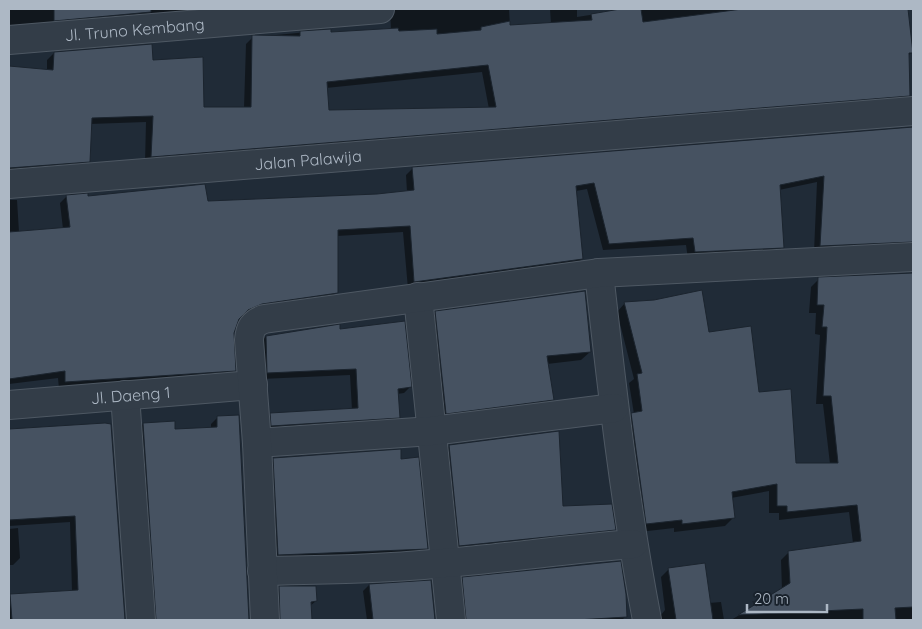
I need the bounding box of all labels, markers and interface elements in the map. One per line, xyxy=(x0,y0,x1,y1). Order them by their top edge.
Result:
street label: Jl. Truno Kembang xyxy=(64,14,205,45)
street label: Jalan Palawija xyxy=(253,146,363,174)
street label: Jl. Daeng 1 xyxy=(90,382,171,408)
scale bar xyxy=(747,582,827,614)
text: 20 m xyxy=(754,589,789,608)

